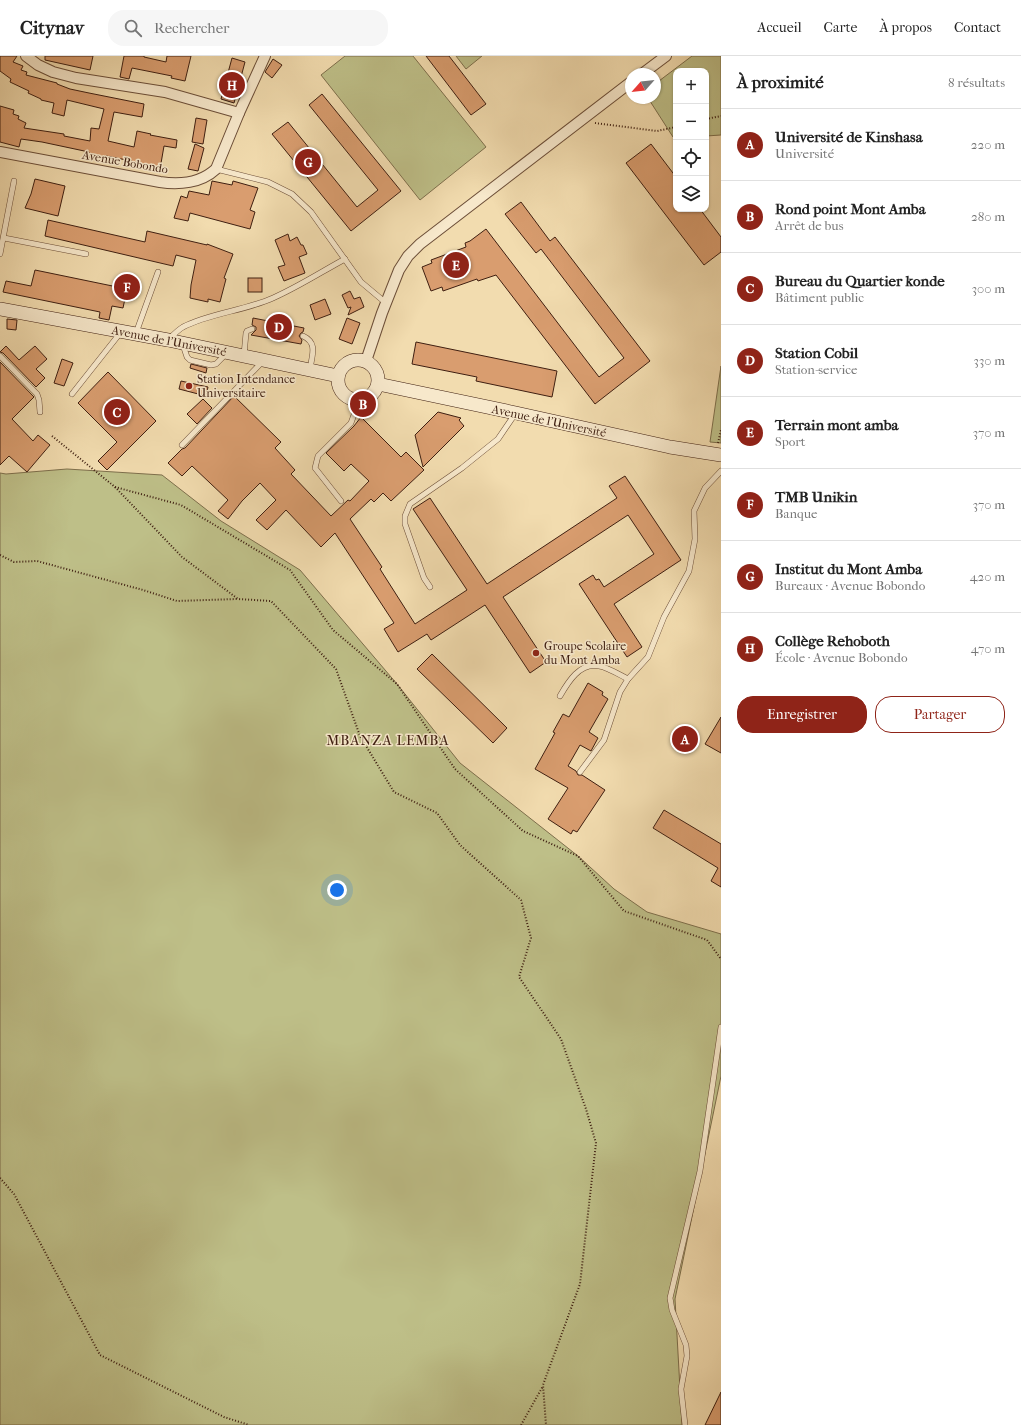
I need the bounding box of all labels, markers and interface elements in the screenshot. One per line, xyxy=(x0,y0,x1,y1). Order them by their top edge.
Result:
search box xyxy=(108,10,388,46)
text: Citynav xyxy=(20,17,84,39)
icon: search xyxy=(122,17,144,39)
text: Rechercher xyxy=(154,19,229,37)
text: Accueil xyxy=(757,19,802,36)
text: Carte xyxy=(824,19,857,36)
text: À propos xyxy=(879,19,932,36)
text: Contact xyxy=(954,19,1001,36)
north arrow xyxy=(625,68,661,104)
map controls xyxy=(673,68,709,212)
button: + xyxy=(673,68,709,104)
pin: H xyxy=(219,70,245,100)
text: À proximité xyxy=(737,72,824,92)
text: 8 résultats xyxy=(948,75,1005,90)
button: − xyxy=(673,104,709,140)
text: Université de Kinshasa xyxy=(775,128,923,146)
text: A xyxy=(746,137,754,152)
text: 220 m xyxy=(971,137,1005,152)
button: locate xyxy=(673,140,709,176)
text: Université xyxy=(775,146,834,161)
street label: Avenue Bobondo xyxy=(80,147,169,176)
pin: G xyxy=(295,147,321,177)
button: layers xyxy=(673,176,709,212)
text: Rond point Mont Amba xyxy=(775,200,926,218)
text: B xyxy=(746,209,754,224)
text: 280 m xyxy=(971,209,1005,224)
text: Arrêt de bus xyxy=(775,218,843,233)
pin: E xyxy=(443,250,469,280)
pin: F xyxy=(114,272,140,302)
text: Bureau du Quartier konde xyxy=(775,272,945,290)
text: C xyxy=(746,281,754,296)
text: 300 m xyxy=(972,281,1005,296)
text: Bâtiment public xyxy=(775,290,864,305)
pin: D xyxy=(266,312,292,342)
street label: Avenue de l'Université xyxy=(109,323,228,359)
text: Station Cobil xyxy=(775,344,858,362)
text: D xyxy=(745,353,755,368)
text: 330 m xyxy=(974,353,1005,368)
text: Station-service xyxy=(775,362,857,377)
place label: Station Intendance Universitaire xyxy=(197,372,295,400)
marker: Station Intendance Universitaire xyxy=(184,381,194,391)
pin: B xyxy=(350,389,376,419)
pin: C xyxy=(104,397,130,427)
street label: Avenue de l'Université xyxy=(489,402,608,440)
text: Terrain mont amba xyxy=(775,416,899,434)
text: E xyxy=(746,425,754,440)
text: 370 m xyxy=(973,425,1005,440)
text: Sport xyxy=(775,434,806,449)
text: TMB Unikin xyxy=(775,488,857,506)
text: F xyxy=(747,497,753,512)
text: 370 m xyxy=(973,497,1005,512)
text: Banque xyxy=(775,506,817,521)
text: Institut du Mont Amba xyxy=(775,560,922,578)
text: G xyxy=(745,569,755,584)
text: 420 m xyxy=(970,569,1005,584)
text: Bureaux · Avenue Bobondo xyxy=(775,578,925,593)
text: Collège Rehoboth xyxy=(775,632,890,650)
place label: Groupe Scolaire du Mont Amba xyxy=(544,639,626,667)
text: H xyxy=(745,641,755,656)
text: 470 m xyxy=(971,641,1005,656)
marker: Groupe Scolaire du Mont Amba xyxy=(531,648,541,658)
text: École · Avenue Bobondo xyxy=(775,650,908,665)
button: Enregistrer xyxy=(737,696,867,733)
button: Partager xyxy=(875,696,1005,733)
pin: A xyxy=(672,724,698,754)
district label: MBANZA LEMBA xyxy=(326,732,450,749)
your location xyxy=(327,880,347,900)

